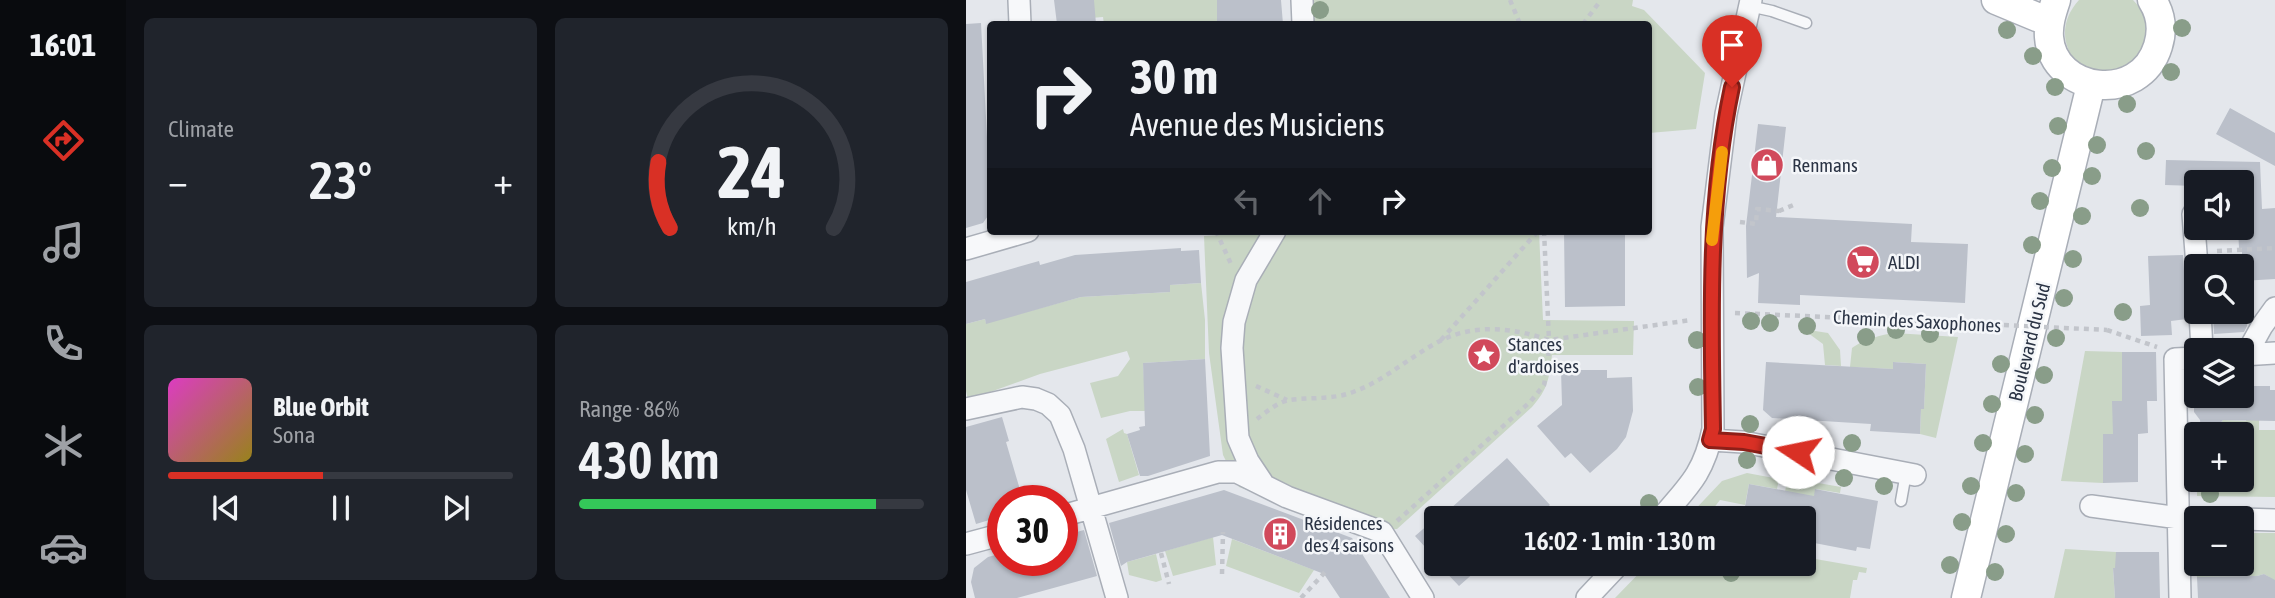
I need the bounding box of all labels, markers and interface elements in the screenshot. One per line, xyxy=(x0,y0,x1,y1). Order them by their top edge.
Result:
pin xyxy=(1702,15,1762,87)
text: 16:01 xyxy=(30,26,96,63)
icon: arrive xyxy=(1713,26,1751,64)
text: 30 m xyxy=(1130,48,1218,104)
icon: right xyxy=(1015,49,1106,140)
text: Avenue des Musiciens xyxy=(1130,106,1384,143)
icon: directions xyxy=(39,116,88,165)
text: Climate xyxy=(168,116,234,142)
text: 24 xyxy=(717,131,786,214)
shop icon: Renmans xyxy=(1748,146,1786,184)
text: 23° xyxy=(309,150,372,210)
place label: Renmans xyxy=(1792,154,1858,176)
text: − xyxy=(168,159,188,202)
text: + xyxy=(493,159,513,202)
map controls xyxy=(2184,170,2254,576)
button: sound xyxy=(2184,170,2254,240)
icon: left xyxy=(1228,182,1266,220)
icon: ahead xyxy=(1301,182,1339,220)
icon: right xyxy=(1374,182,1412,220)
text: km/h xyxy=(727,212,776,240)
icon: music xyxy=(39,218,88,267)
supermarket icon: ALDI xyxy=(1844,243,1882,281)
place label: ALDI xyxy=(1888,251,1920,273)
button: search xyxy=(2184,254,2254,324)
street label: Boulevard du Sud xyxy=(2004,281,2054,403)
street label: Chemin des Saxophones xyxy=(1832,306,2002,336)
icon: phone xyxy=(39,319,88,368)
place label: Stances d'ardoises xyxy=(1508,333,1579,377)
place icon: Stances d'ardoises xyxy=(1465,336,1503,374)
button: layers xyxy=(2184,338,2254,408)
text: Blue Orbit xyxy=(273,392,369,422)
text: Range · 86% xyxy=(579,396,679,422)
position arrow xyxy=(1761,415,1835,489)
icon: climate xyxy=(39,421,88,470)
text: Sona xyxy=(273,422,315,448)
button: + xyxy=(2184,422,2254,492)
text: 430 km xyxy=(579,430,720,490)
speed limit sign: 30 xyxy=(987,485,1078,576)
icon: previous xyxy=(207,489,245,527)
icon: pause xyxy=(322,489,360,527)
icon: next xyxy=(437,489,475,527)
button: − xyxy=(2184,506,2254,576)
place label: Résidences des 4 saisons xyxy=(1304,512,1394,556)
building icon: Résidences des 4 saisons xyxy=(1261,515,1299,553)
icon: car xyxy=(39,523,88,572)
text: 16:02 · 1 min · 130 m xyxy=(1524,526,1716,556)

